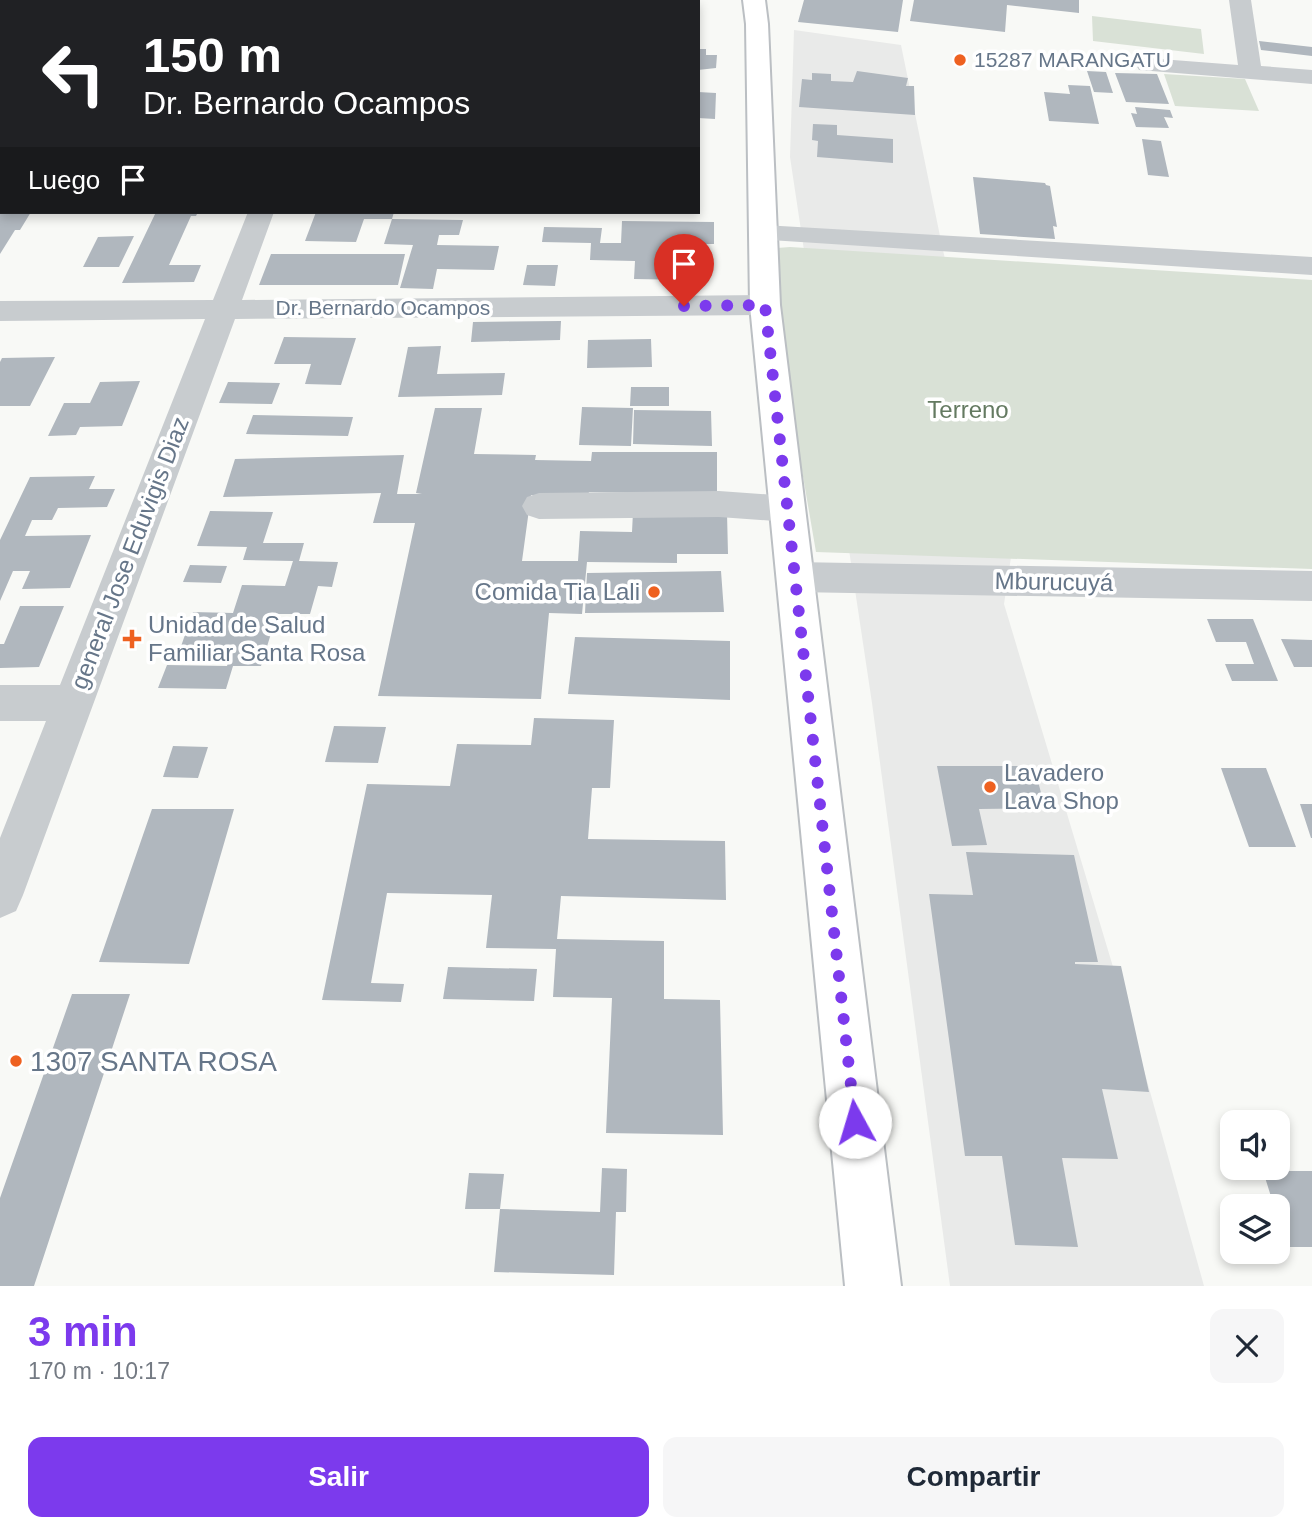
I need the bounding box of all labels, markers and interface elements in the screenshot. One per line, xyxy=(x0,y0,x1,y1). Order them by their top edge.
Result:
icon: left xyxy=(28,28,119,119)
text: 150 m xyxy=(143,28,282,82)
place label: 15287 MARANGATU xyxy=(974,48,1171,71)
marker: 15287 MARANGATU xyxy=(952,52,968,68)
text: Dr. Bernardo Ocampos xyxy=(143,85,470,121)
icon: arrive xyxy=(114,161,152,199)
text: Luego xyxy=(28,165,100,195)
pin xyxy=(654,234,714,306)
icon: arrive xyxy=(665,245,703,283)
street label: Dr. Bernardo Ocampos xyxy=(276,296,490,319)
park label: Terreno xyxy=(927,396,1009,423)
street label: general Jose Eduvigis Diaz xyxy=(65,413,194,693)
street label: Mburucuyá xyxy=(994,567,1114,596)
place label: Comida Tia Lali xyxy=(475,578,640,605)
marker: Comida Tia Lali xyxy=(646,584,662,600)
place label: Unidad de Salud Familiar Santa Rosa xyxy=(148,611,366,666)
marker: Unidad de Salud Familiar Santa Rosa xyxy=(122,629,142,649)
place label: Lavadero Lava Shop xyxy=(1004,759,1119,814)
marker: Lavadero Lava Shop xyxy=(982,779,998,795)
place label: 1307 SANTA ROSA xyxy=(30,1046,277,1077)
marker: 1307 SANTA ROSA xyxy=(8,1053,24,1069)
position arrow xyxy=(818,1085,892,1159)
map controls xyxy=(1220,1110,1290,1264)
button: sound xyxy=(1220,1110,1290,1180)
button: layers xyxy=(1220,1194,1290,1264)
text: 3 min xyxy=(28,1308,138,1355)
button: close xyxy=(1210,1309,1284,1383)
text: 170 m · 10:17 xyxy=(28,1358,170,1384)
button: Salir xyxy=(28,1437,649,1517)
button: Compartir xyxy=(663,1437,1284,1517)

